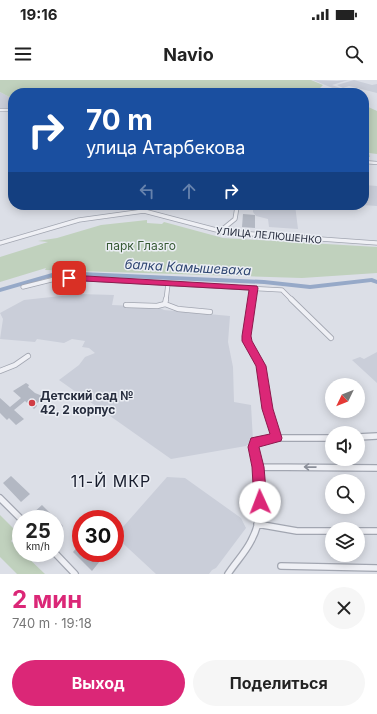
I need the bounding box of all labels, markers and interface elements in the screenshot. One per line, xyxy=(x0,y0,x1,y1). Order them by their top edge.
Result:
text: 19:16 xyxy=(20,5,57,24)
icon: menu xyxy=(12,43,34,65)
icon: search xyxy=(343,43,365,65)
text: Navio xyxy=(163,44,214,65)
text: 70 m xyxy=(86,103,153,137)
icon: right xyxy=(20,104,72,156)
text: улица Атарбекова xyxy=(86,137,245,158)
icon: left xyxy=(136,180,158,202)
icon: ahead xyxy=(178,180,200,202)
icon: right xyxy=(220,180,242,202)
street label: УЛИЦА ЛЕЛЮШЕНКО xyxy=(215,224,323,246)
park label: парк Глазго xyxy=(106,238,176,253)
water label: балка Камышеваха xyxy=(124,256,252,278)
pin xyxy=(52,261,86,295)
icon: arrive xyxy=(58,267,80,289)
north arrow xyxy=(325,378,365,418)
map controls xyxy=(325,378,365,562)
place label: Детский сад № 42, 2 корпус xyxy=(40,388,133,417)
marker: Детский сад № 42, 2 корпус xyxy=(27,398,37,408)
button: sound xyxy=(325,426,365,466)
one-way arrow xyxy=(304,463,317,471)
district label: 11-Й МКР xyxy=(71,471,151,491)
button: search xyxy=(325,474,365,514)
position arrow xyxy=(239,481,281,523)
speed limit sign: 30 xyxy=(72,510,124,562)
text: 25 xyxy=(25,519,51,543)
button: layers xyxy=(325,522,365,562)
text: km/h xyxy=(26,540,50,552)
text: 2 мин xyxy=(12,585,82,614)
button: close xyxy=(323,587,365,629)
text: 740 m · 19:18 xyxy=(12,615,92,631)
button: Выход xyxy=(12,660,185,706)
button: Поделиться xyxy=(193,660,365,706)

